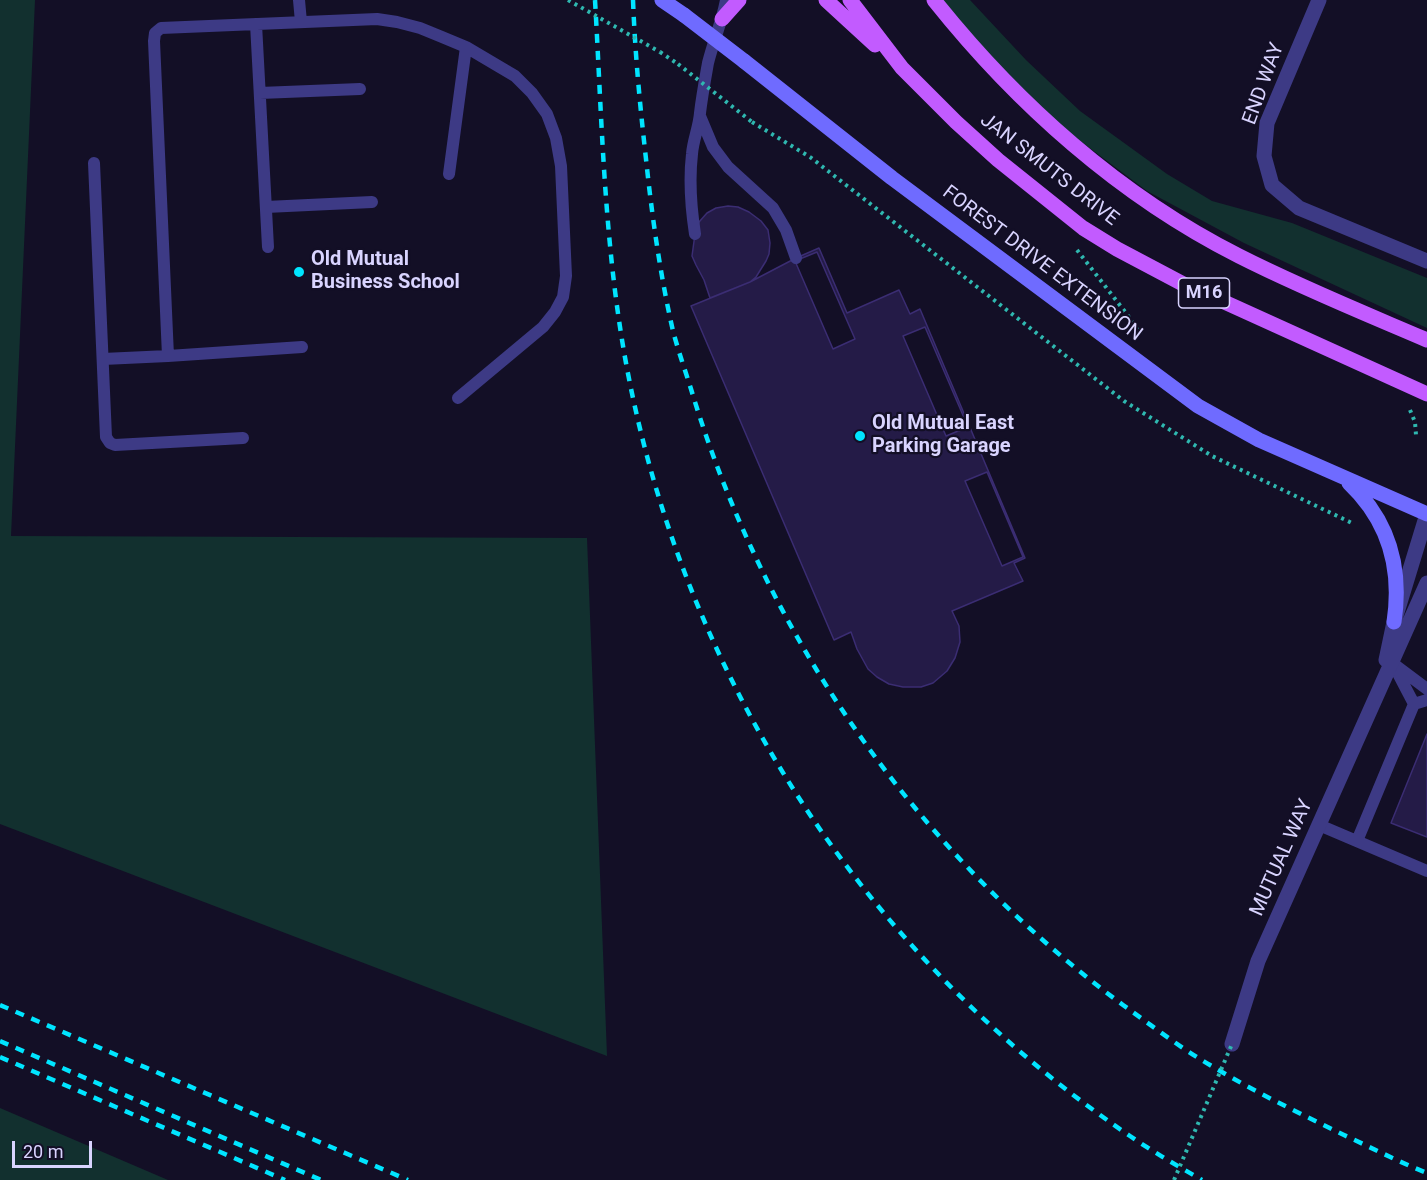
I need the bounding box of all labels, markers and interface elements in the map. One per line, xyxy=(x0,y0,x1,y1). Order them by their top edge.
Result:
street label: END WAY xyxy=(1238,40,1290,128)
street label: JAN SMUTS DRIVE xyxy=(975,109,1123,231)
street label: FOREST DRIVE EXTENSION xyxy=(937,181,1147,347)
place label: Old Mutual Business School xyxy=(311,248,460,295)
marker: Old Mutual Business School xyxy=(292,265,306,279)
road number: M16 xyxy=(1178,278,1230,308)
place label: Old Mutual East Parking Garage xyxy=(872,412,1014,459)
marker: Old Mutual East Parking Garage xyxy=(853,429,867,443)
street label: MUTUAL WAY xyxy=(1246,796,1318,920)
scale bar xyxy=(15,1129,94,1167)
text: 20 m xyxy=(23,1141,63,1162)

